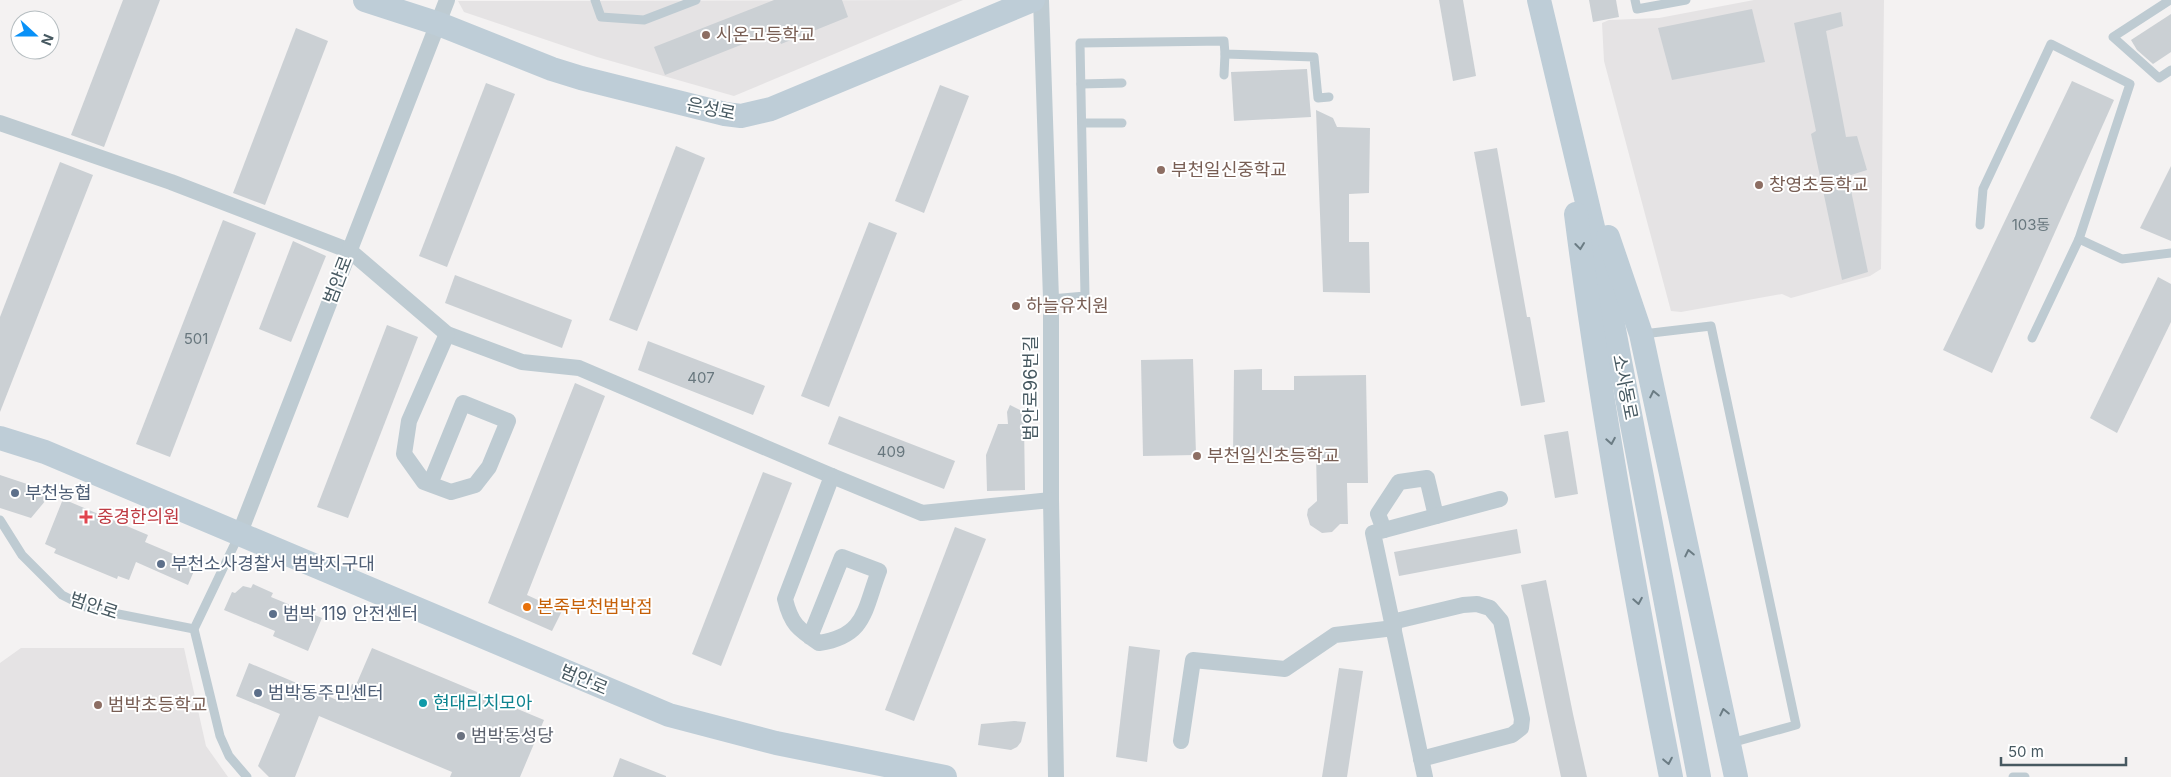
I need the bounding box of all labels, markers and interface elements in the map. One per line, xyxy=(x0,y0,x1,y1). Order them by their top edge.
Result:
north arrow xyxy=(10,10,60,60)
place label: 시온고등학교 xyxy=(716,24,815,45)
marker: 시온고등학교 xyxy=(700,29,712,41)
text: N xyxy=(38,32,57,48)
street label: 은성로 xyxy=(685,93,738,124)
place label: 부천일신중학교 xyxy=(1171,159,1287,180)
marker: 부천일신중학교 xyxy=(1155,164,1167,176)
place label: 창영초등학교 xyxy=(1769,174,1868,195)
marker: 창영초등학교 xyxy=(1753,179,1765,191)
house number: 103동 xyxy=(2012,215,2050,234)
one-way arrow xyxy=(1574,242,1585,250)
street label: 범안로 xyxy=(319,253,356,307)
place label: 하늘유치원 xyxy=(1026,295,1109,316)
marker: 하늘유치원 xyxy=(1010,300,1022,312)
house number: 501 xyxy=(184,329,208,348)
street label: 범안로96번길 xyxy=(1020,335,1041,441)
street label: 소사동로 xyxy=(1609,352,1642,421)
house number: 407 xyxy=(687,368,715,387)
one-way arrow xyxy=(1650,390,1660,399)
one-way arrow xyxy=(1605,436,1615,445)
house number: 409 xyxy=(877,442,905,461)
place label: 부천일신초등학교 xyxy=(1207,445,1339,466)
marker: 부천일신초등학교 xyxy=(1191,450,1203,462)
place label: 부천농협 xyxy=(25,482,91,503)
marker: 부천농협 xyxy=(9,487,21,499)
place label: 중경한의원 xyxy=(97,506,180,527)
marker: 중경한의원 xyxy=(79,510,93,524)
one-way arrow xyxy=(1684,549,1695,558)
place label: 부천소사경찰서 범박지구대 xyxy=(171,553,375,574)
marker: 부천소사경찰서 범박지구대 xyxy=(155,558,167,570)
street label: 범안로 xyxy=(67,588,121,623)
place label: 본죽부천범박점 xyxy=(537,596,653,617)
one-way arrow xyxy=(1632,597,1642,605)
marker: 본죽부천범박점 xyxy=(521,601,533,613)
place label: 범박 119 안전센터 xyxy=(283,603,418,624)
marker: 범박 119 안전센터 xyxy=(267,608,279,620)
street label: 범안로 xyxy=(557,660,611,699)
place label: 범박동주민센터 xyxy=(268,682,384,703)
marker: 범박동주민센터 xyxy=(252,687,264,699)
place label: 현대리치모아 xyxy=(433,692,533,713)
place label: 범박초등학교 xyxy=(108,694,207,715)
marker: 현대리치모아 xyxy=(417,697,429,709)
marker: 범박초등학교 xyxy=(92,699,104,711)
one-way arrow xyxy=(1719,708,1730,716)
place label: 범박동성당 xyxy=(471,725,554,746)
marker: 범박동성당 xyxy=(455,730,467,742)
scale bar xyxy=(2001,734,2126,766)
text: 50 m xyxy=(2008,742,2044,761)
one-way arrow xyxy=(1662,756,1672,765)

